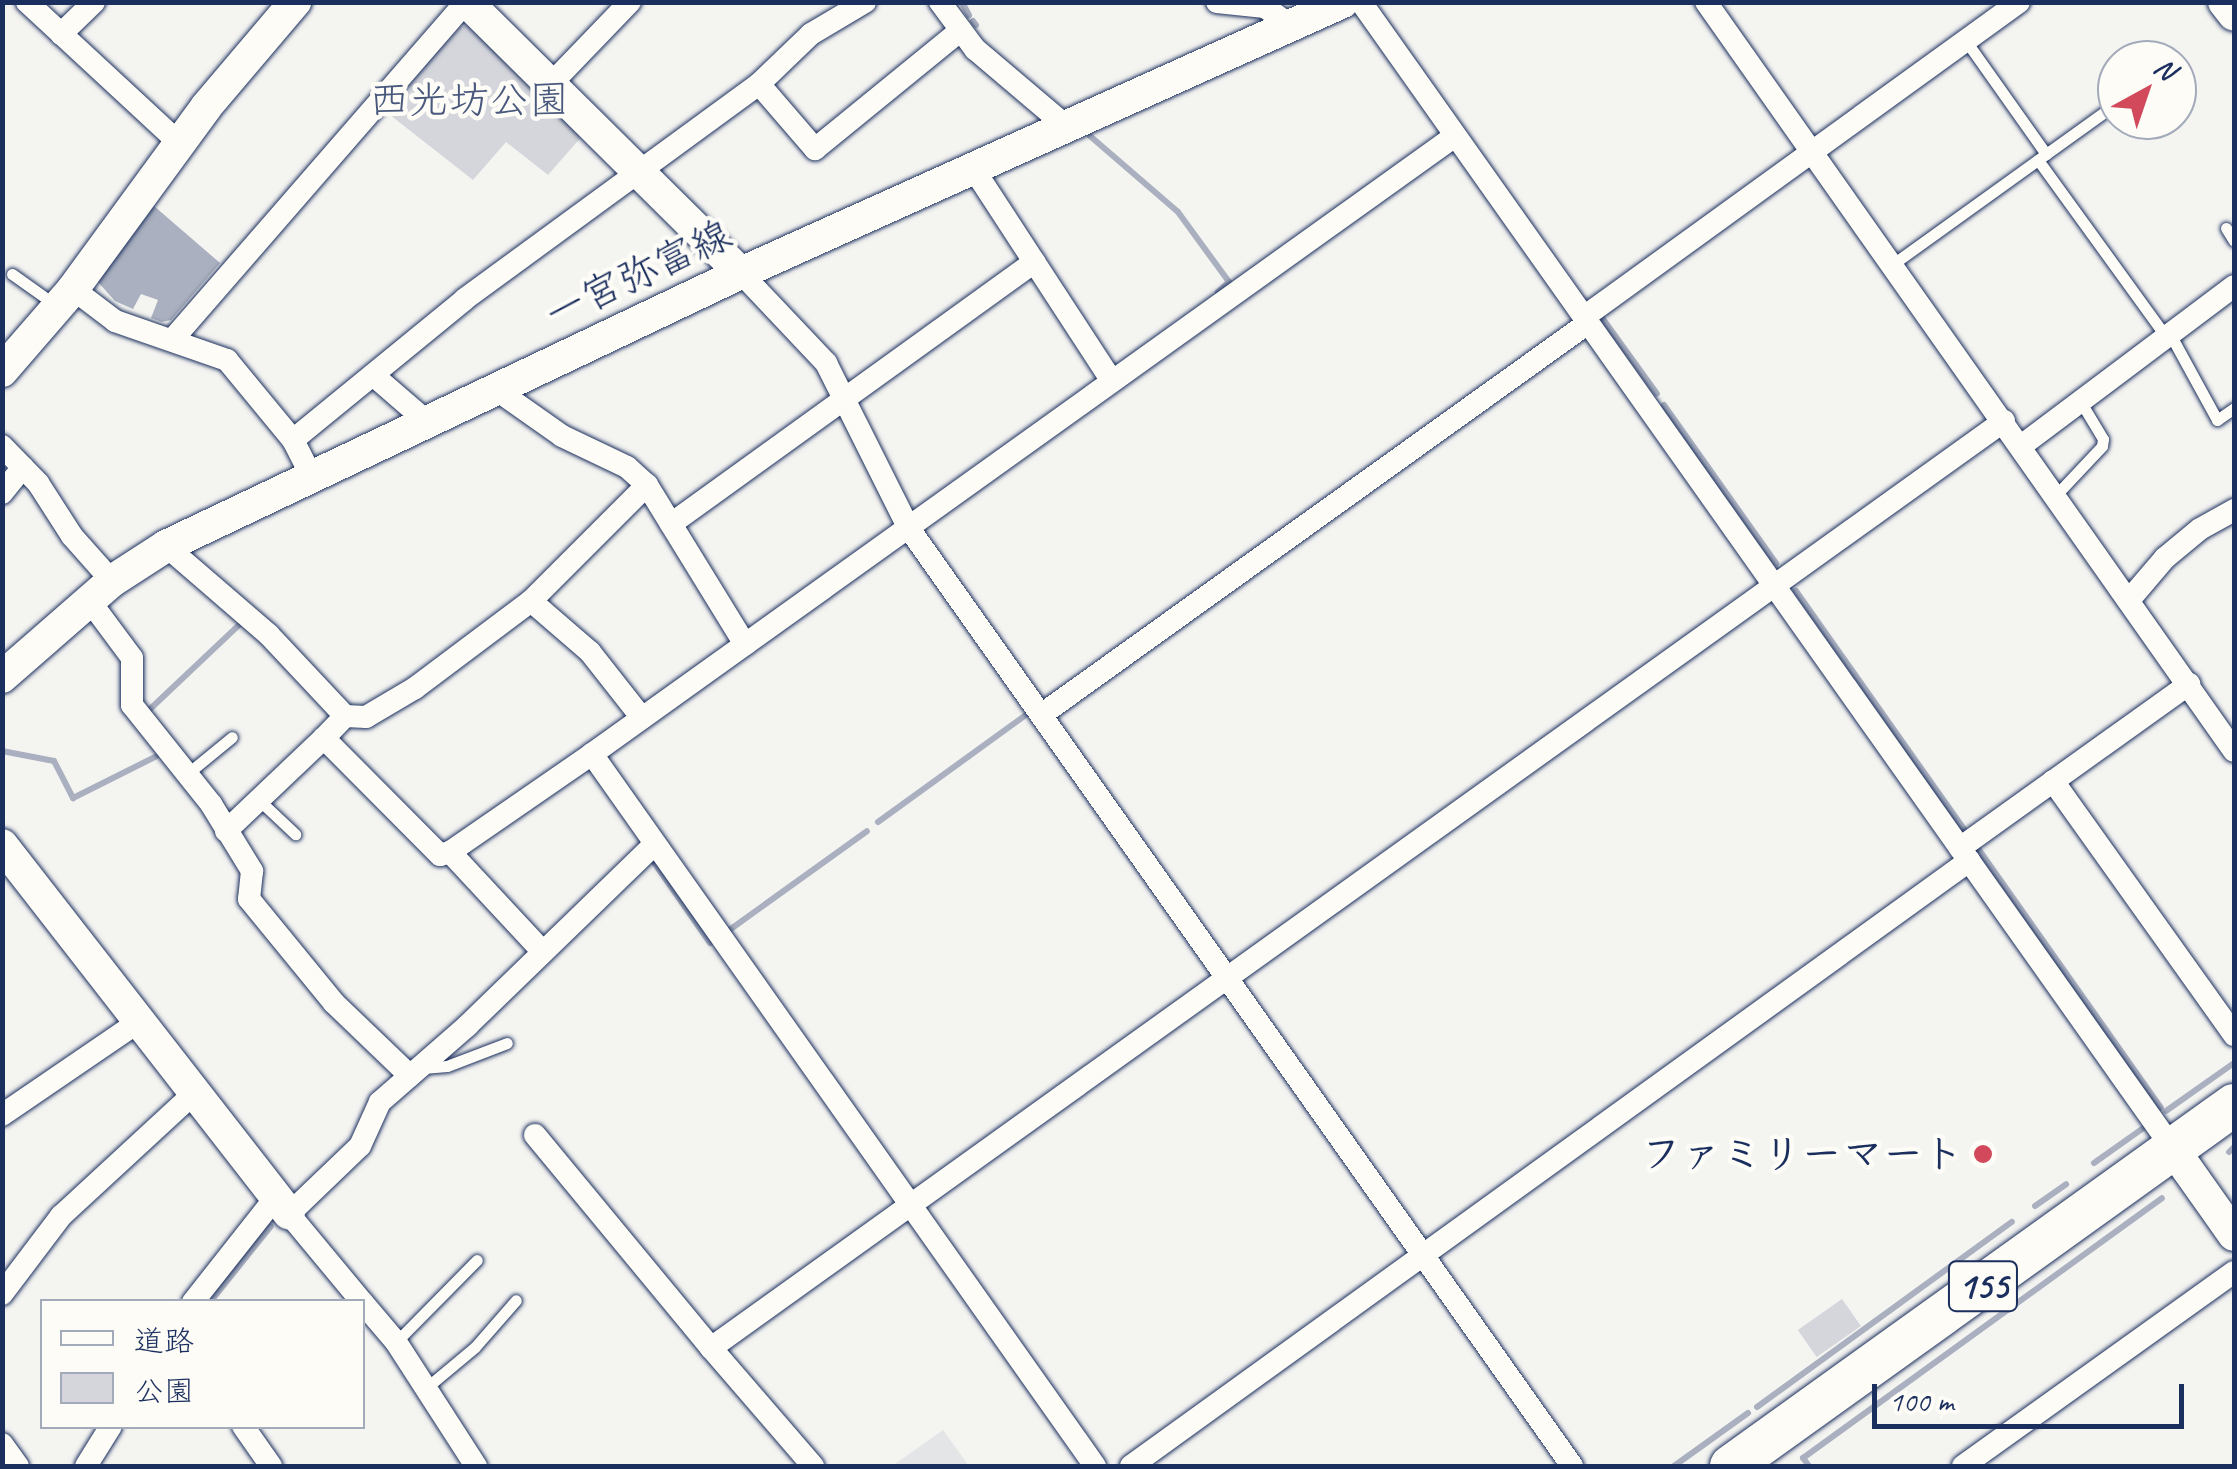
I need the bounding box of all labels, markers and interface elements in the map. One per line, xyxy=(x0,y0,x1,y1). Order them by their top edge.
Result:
north arrow xyxy=(2097,40,2197,140)
text: N xyxy=(2147,49,2183,87)
park label: 西光坊公園 xyxy=(369,76,569,124)
street label: 一宮弥富線 xyxy=(537,210,739,338)
place label: ファミリーマート xyxy=(1643,1130,1963,1178)
marker: ファミリーマート xyxy=(1972,1143,1994,1165)
road number: 155 xyxy=(1946,1253,2020,1319)
legend xyxy=(40,1299,365,1429)
text: 道路 xyxy=(134,1322,194,1360)
scale bar xyxy=(1877,1364,2190,1426)
text: 公園 xyxy=(134,1372,194,1410)
text: 100 m xyxy=(1889,1382,1954,1420)

